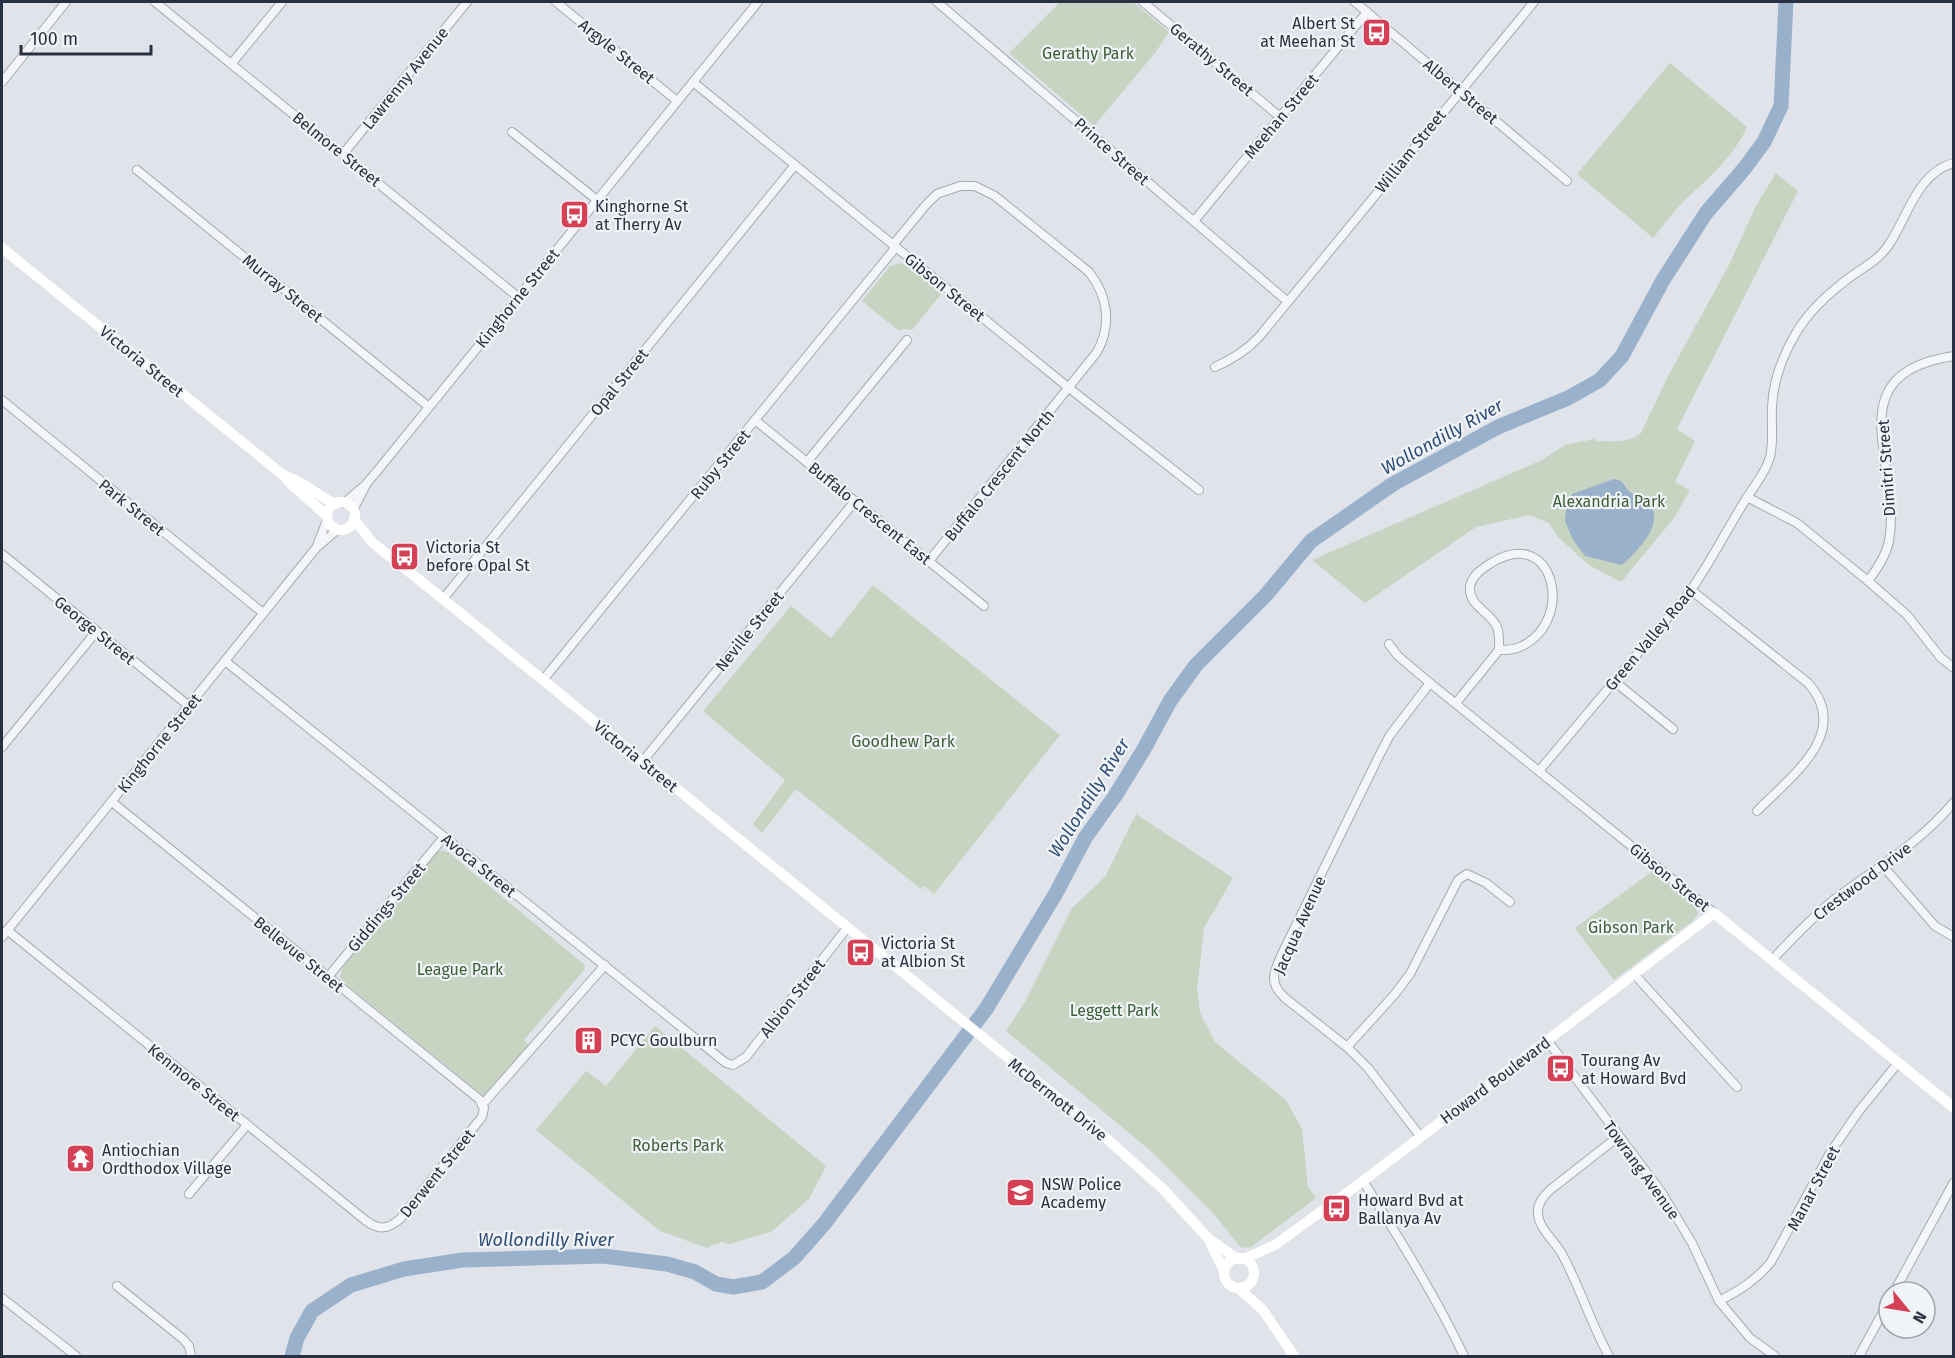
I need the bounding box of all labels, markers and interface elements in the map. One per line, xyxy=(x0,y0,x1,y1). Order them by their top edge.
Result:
place label: Albert St at Meehan St xyxy=(1260,14,1355,51)
street label: Argyle Street xyxy=(575,15,659,88)
bus stop icon: Albert St at Meehan St xyxy=(1360,16,1392,48)
scale bar xyxy=(21,18,152,56)
street label: Gerathy Street xyxy=(1166,19,1258,100)
street label: Lawrenny Avenue xyxy=(358,23,452,133)
text: 100 m xyxy=(30,28,78,50)
park label: Gerathy Park xyxy=(1042,44,1135,63)
street label: Albert Street xyxy=(1419,55,1502,128)
street label: Meehan Street xyxy=(1240,70,1323,163)
street label: William Street xyxy=(1371,106,1450,197)
street label: Belmore Street xyxy=(289,108,385,191)
street label: Prince Street xyxy=(1070,114,1153,189)
place label: Kinghorne St at Therry Av xyxy=(595,197,689,234)
bus stop icon: Kinghorne St at Therry Av xyxy=(558,199,590,231)
street label: Kinghorne Street xyxy=(472,245,563,352)
street label: Gibson Street xyxy=(901,249,989,326)
street label: Murray Street xyxy=(239,250,327,327)
street label: Victoria Street xyxy=(96,322,188,401)
street label: Opal Street xyxy=(586,345,652,420)
water label: Wollondilly River xyxy=(1377,394,1508,480)
street label: Buffalo Crescent North xyxy=(940,406,1058,545)
street label: Dimitri Street xyxy=(1874,419,1899,517)
street label: Ruby Street xyxy=(687,426,754,503)
street label: Buffalo Crescent East xyxy=(805,458,935,569)
street label: Park Street xyxy=(95,475,169,540)
park label: Alexandria Park xyxy=(1553,492,1666,511)
place label: Victoria St before Opal St xyxy=(426,538,530,575)
bus stop icon: Victoria St before Opal St xyxy=(389,540,421,572)
street label: Green Valley Road xyxy=(1601,582,1700,694)
street label: Neville Street xyxy=(711,587,788,675)
street label: George Street xyxy=(50,592,139,669)
street label: Kinghorne Street xyxy=(114,690,205,797)
street label: Victoria Street xyxy=(590,717,682,796)
park label: Goodhew Park xyxy=(851,732,956,751)
water label: Wollondilly River xyxy=(1044,734,1135,861)
street label: Avoca Street xyxy=(438,830,520,901)
street label: Crestwood Drive xyxy=(1810,838,1915,924)
street label: Gibson Street xyxy=(1626,839,1714,916)
street label: Giddings Street xyxy=(343,859,429,956)
street label: Jacqua Avenue xyxy=(1269,873,1330,977)
street label: Bellevue Street xyxy=(250,912,348,997)
park label: Gibson Park xyxy=(1588,918,1675,937)
place label: Victoria St at Albion St xyxy=(881,934,965,971)
bus stop icon: Victoria St at Albion St xyxy=(844,936,876,968)
street label: Albion Street xyxy=(756,955,829,1041)
park label: League Park xyxy=(417,960,504,979)
park label: Leggett Park xyxy=(1070,1001,1159,1020)
building icon: PCYC Goulburn xyxy=(573,1024,605,1056)
place label: PCYC Goulburn xyxy=(610,1031,717,1050)
street label: Howard Boulevard xyxy=(1436,1033,1554,1128)
street label: Kenmore Street xyxy=(144,1040,244,1125)
place label: Tourang Av at Howard Bvd xyxy=(1581,1051,1687,1088)
bus stop icon: Tourang Av at Howard Bvd xyxy=(1544,1053,1576,1085)
street label: McDermott Drive xyxy=(1004,1054,1111,1145)
street label: Towrang Avenue xyxy=(1599,1117,1684,1223)
street label: Derwent Street xyxy=(396,1125,479,1221)
park label: Roberts Park xyxy=(632,1136,725,1155)
place label: Antiochian Ordthodox Village xyxy=(102,1141,232,1178)
street label: Manar Street xyxy=(1783,1142,1844,1234)
temple icon: Antiochian Ordthodox Village xyxy=(65,1143,97,1175)
place label: NSW Police Academy xyxy=(1041,1175,1121,1212)
school or university icon: NSW Police Academy xyxy=(1004,1177,1036,1209)
place label: Howard Bvd at Ballanya Av xyxy=(1358,1191,1464,1228)
bus stop icon: Howard Bvd at Ballanya Av xyxy=(1321,1193,1353,1225)
water label: Wollondilly River xyxy=(478,1229,615,1251)
north arrow xyxy=(1877,1280,1937,1340)
text: N xyxy=(1909,1308,1930,1327)

